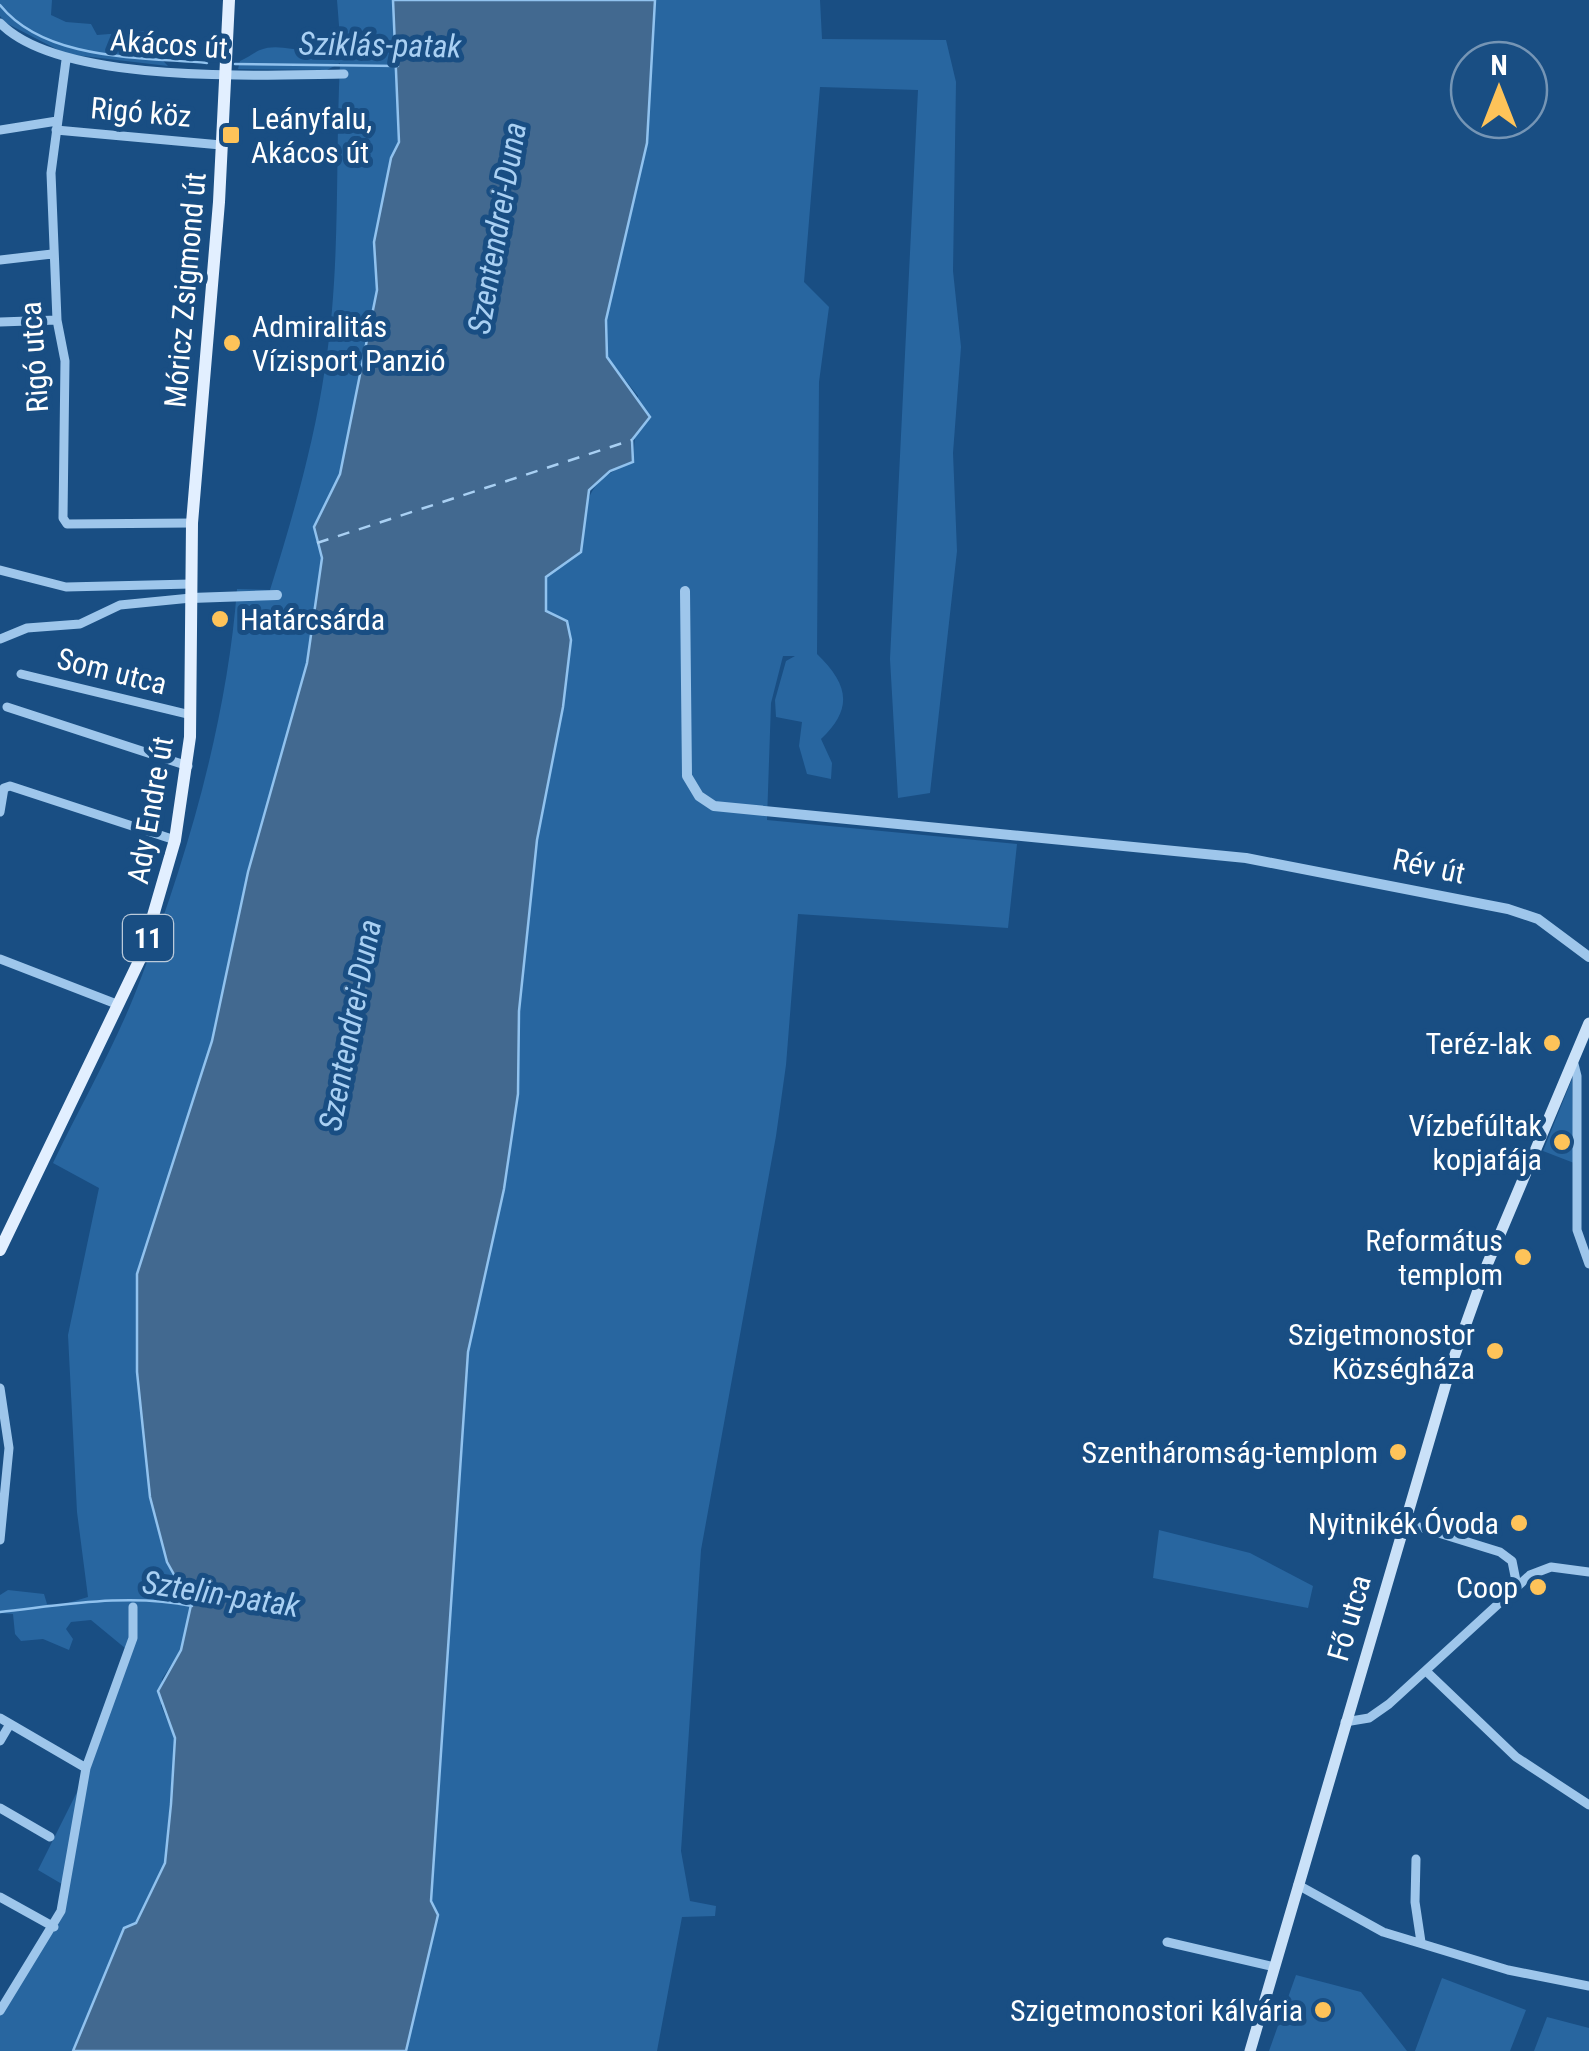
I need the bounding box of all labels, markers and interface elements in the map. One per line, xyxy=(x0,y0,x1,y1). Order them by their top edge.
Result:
street label: Akácos út xyxy=(109,22,229,66)
water label: Sziklás-patak xyxy=(298,25,463,65)
north arrow xyxy=(1449,40,1549,140)
text: N xyxy=(1490,49,1508,82)
street label: Rigó köz xyxy=(89,90,193,134)
place label: Leányfalu, Akácos út xyxy=(251,101,372,170)
water label: Szentendrei-Duna xyxy=(460,119,534,337)
marker: Leányfalu, Akácos út xyxy=(220,124,242,146)
street label: Móricz Zsigmond út xyxy=(157,171,213,409)
street label: Rigó utca xyxy=(13,300,55,414)
place label: Admiralitás Vízisport Panzió xyxy=(252,309,446,378)
marker: Admiralitás Vízisport Panzió xyxy=(221,332,243,354)
place label: Határcsárda xyxy=(240,602,385,637)
marker: Határcsárda xyxy=(209,608,231,630)
street label: Som utca xyxy=(54,641,170,701)
street label: Ady Endre út xyxy=(120,734,180,886)
street label: Rév út xyxy=(1390,841,1468,891)
road number: 11 xyxy=(123,915,173,961)
water label: Szentendrei-Duna xyxy=(311,916,389,1134)
place label: Teréz-lak xyxy=(1425,1026,1532,1061)
marker: Teréz-lak xyxy=(1541,1032,1563,1054)
place label: Vízbefúltak kopjafája xyxy=(1408,1108,1542,1177)
marker: Vízbefúltak kopjafája xyxy=(1551,1131,1573,1153)
place label: Református templom xyxy=(1365,1223,1503,1292)
marker: Református templom xyxy=(1512,1246,1534,1268)
place label: Szigetmonostor Községháza xyxy=(1288,1317,1475,1386)
marker: Szigetmonostor Községháza xyxy=(1484,1340,1506,1362)
place label: Szentháromság-templom xyxy=(1082,1435,1378,1470)
marker: Szentháromság-templom xyxy=(1387,1441,1409,1463)
place label: Nyitnikék Óvoda xyxy=(1308,1506,1499,1541)
marker: Nyitnikék Óvoda xyxy=(1508,1512,1530,1534)
water label: Sztelin-patak xyxy=(140,1563,303,1625)
place label: Coop xyxy=(1456,1570,1518,1605)
street label: Fő utca xyxy=(1320,1571,1378,1665)
marker: Coop xyxy=(1527,1576,1549,1598)
place label: Szigetmonostori kálvária xyxy=(1010,1993,1303,2028)
marker: Szigetmonostori kálvária xyxy=(1312,1999,1334,2021)

